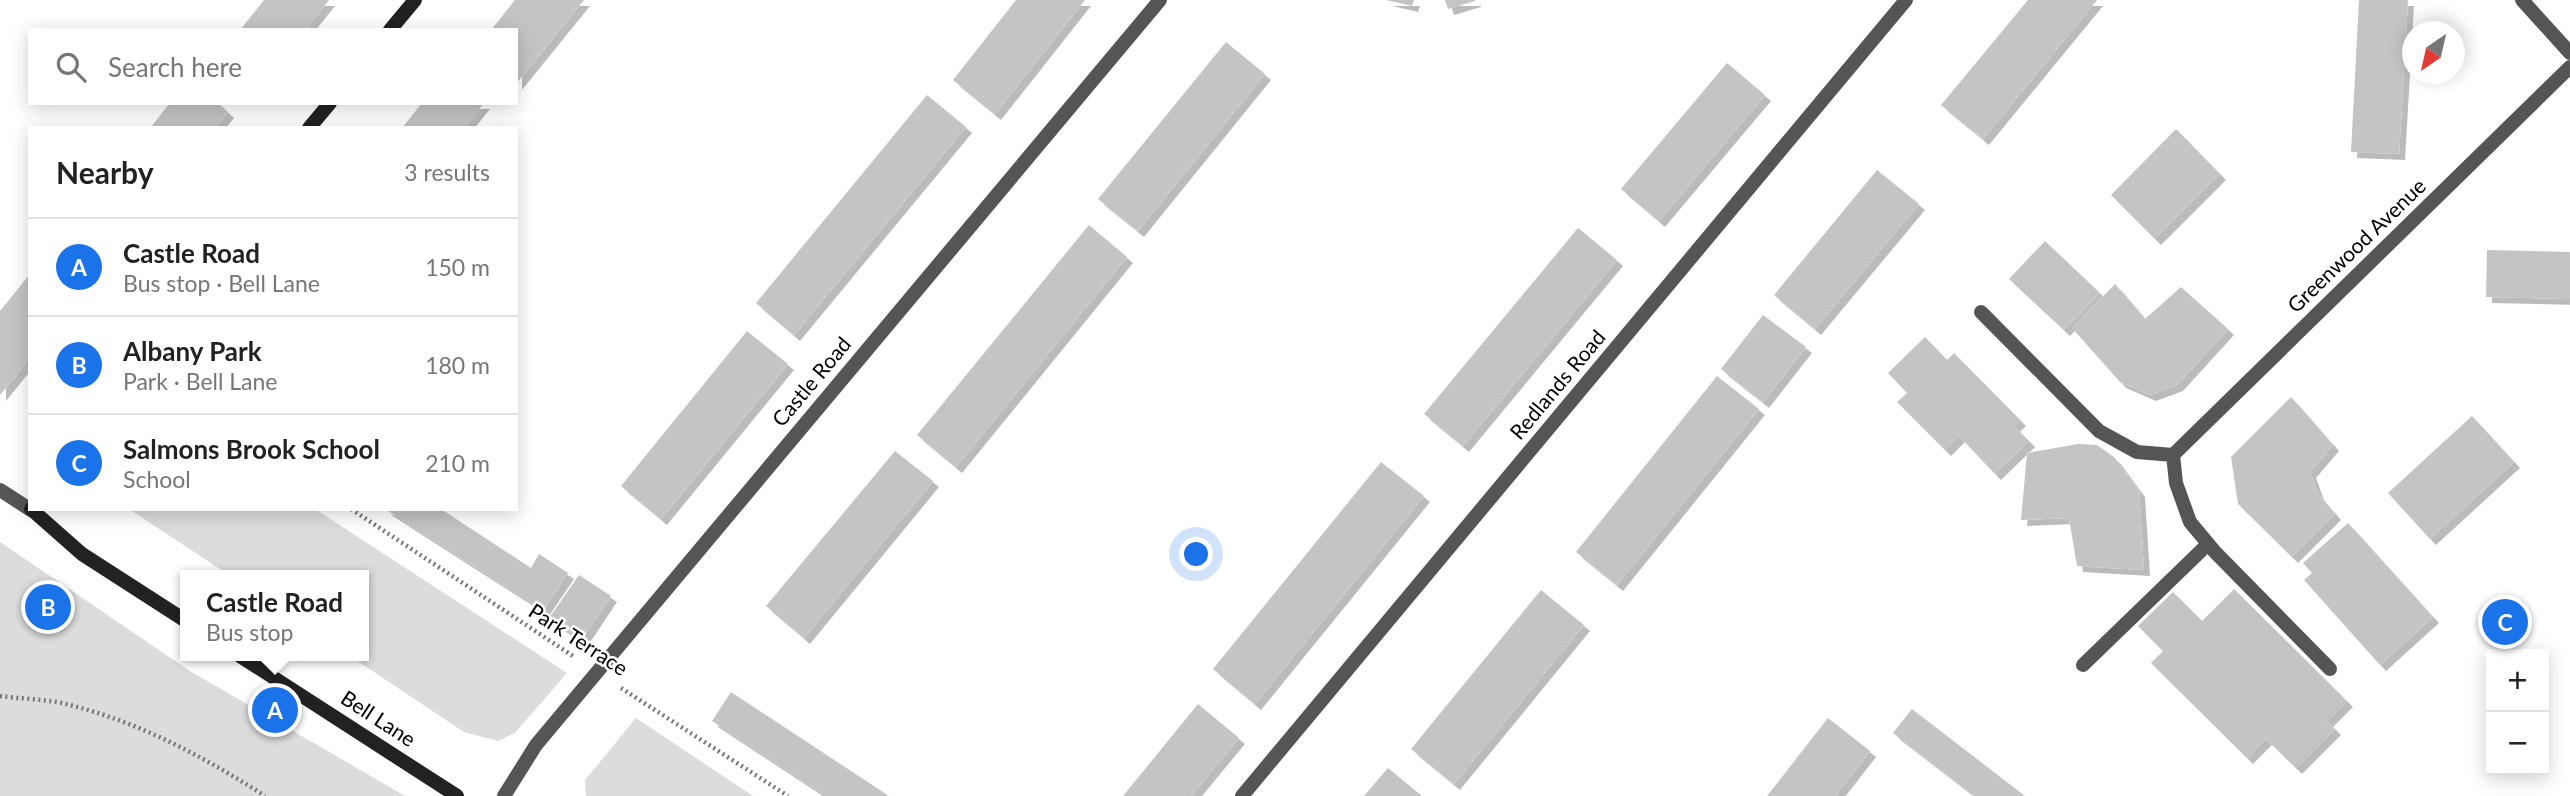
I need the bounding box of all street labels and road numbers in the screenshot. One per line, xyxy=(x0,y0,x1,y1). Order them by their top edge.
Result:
street label: Greenwood Avenue xyxy=(2282,173,2430,317)
street label: Redlands Road xyxy=(1504,324,1610,444)
street label: Castle Road xyxy=(766,331,855,431)
street label: Park Terrace xyxy=(525,597,633,680)
street label: Bell Lane xyxy=(337,684,421,751)

